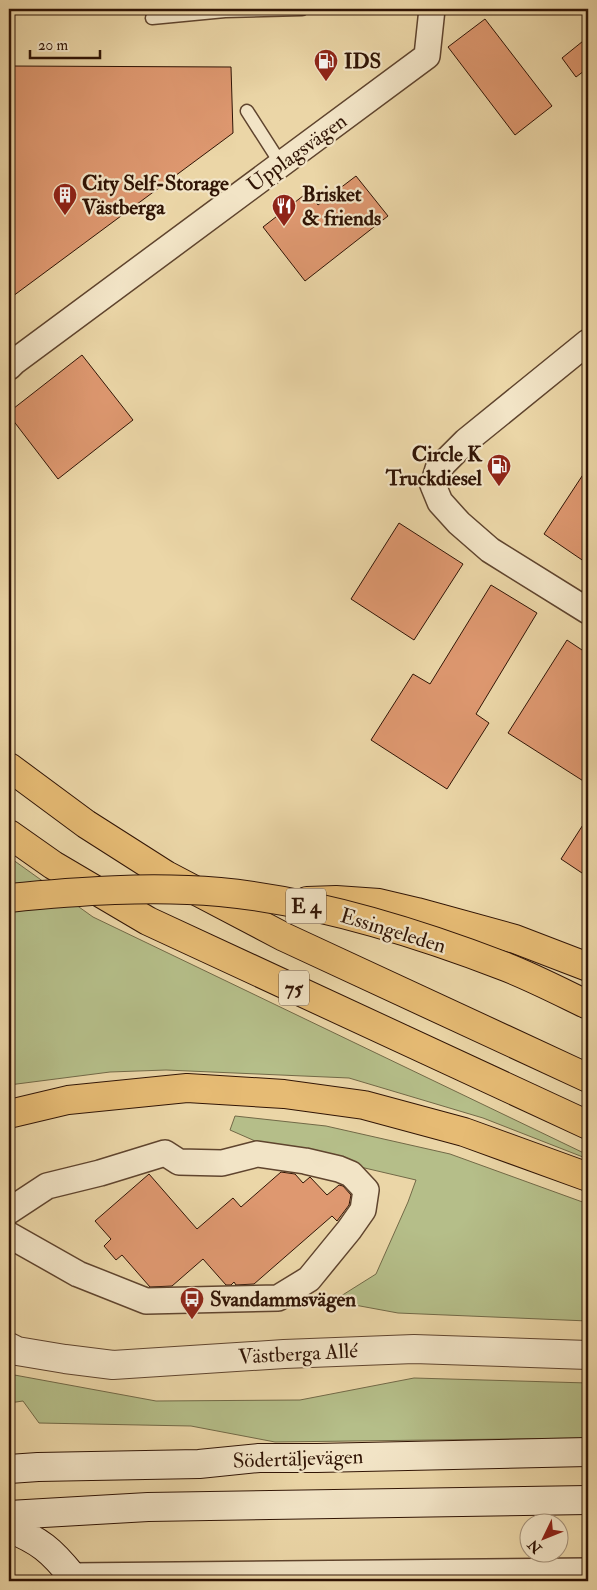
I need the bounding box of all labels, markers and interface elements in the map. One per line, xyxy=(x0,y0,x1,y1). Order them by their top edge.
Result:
scale bar xyxy=(30,28,100,60)
text: 20 m xyxy=(38,36,68,55)
fuel station icon: IDS xyxy=(313,48,339,82)
place label: IDS xyxy=(344,48,381,75)
street label: Upplagsvägen xyxy=(242,108,353,198)
place label: City Self-Storage Västberga xyxy=(81,170,229,221)
place label: Brisket & friends xyxy=(302,181,381,232)
building icon: City Self-Storage Västberga xyxy=(52,182,78,216)
restaurant icon: Brisket & friends xyxy=(271,193,297,227)
place label: Circle K Truckdiesel xyxy=(385,441,483,492)
fuel station icon: Circle K Truckdiesel xyxy=(486,453,512,487)
road number: E 4 xyxy=(286,888,326,924)
street label: Essingeleden xyxy=(337,902,449,960)
road number: 75 xyxy=(279,970,309,1006)
bus stop icon: Svandammsvägen xyxy=(179,1286,205,1320)
place label: Svandammsvägen xyxy=(210,1286,356,1313)
street label: Västberga Allé xyxy=(237,1337,359,1371)
street label: Södertäljevägen xyxy=(232,1443,364,1475)
north arrow xyxy=(520,1512,570,1562)
text: N xyxy=(524,1536,546,1558)

